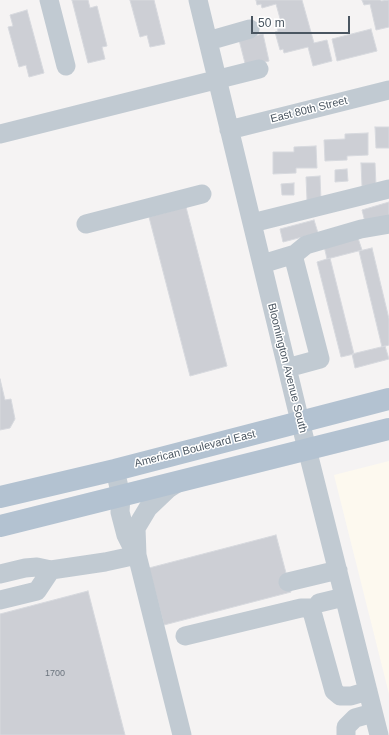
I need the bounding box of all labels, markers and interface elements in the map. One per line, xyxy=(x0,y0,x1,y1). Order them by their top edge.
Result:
scale bar xyxy=(253,8,352,34)
text: 50 m xyxy=(258,16,285,30)
street label: East 80th Street xyxy=(269,94,349,126)
street label: Bloomington Avenue South xyxy=(264,302,310,434)
street label: American Boulevard East xyxy=(133,428,257,470)
house number: 1700 xyxy=(45,669,65,679)

